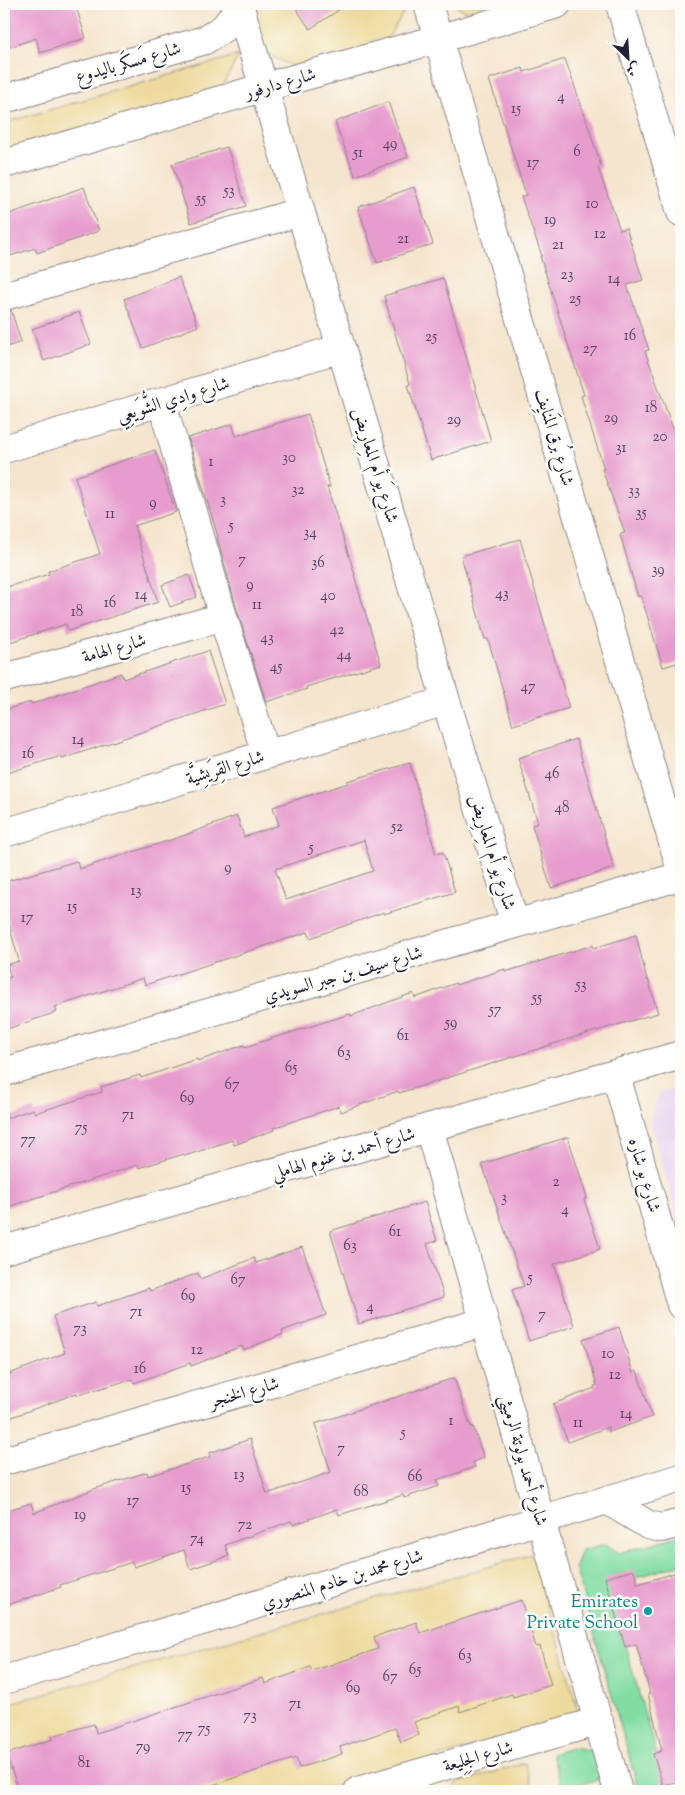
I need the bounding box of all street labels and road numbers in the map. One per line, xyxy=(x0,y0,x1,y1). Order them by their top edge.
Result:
street label: شارع مَسكَر باليدوع xyxy=(72,35,184,91)
street label: شارع دارفور xyxy=(240,62,319,108)
street label: شارع وادِي الشُّوَيعِي xyxy=(112,365,234,432)
street label: شارع بُرق المَنايِف xyxy=(527,385,583,489)
street label: شارع يَو أم المِعارِيض xyxy=(343,404,406,527)
street label: شارع الهامة xyxy=(80,628,150,671)
street label: شارع القِرَيشِيَّة xyxy=(182,741,268,793)
street label: شارع يَو أم المِعارِيض xyxy=(460,791,523,914)
street label: شارع سيف بن جبر السويدي xyxy=(261,941,426,1011)
street label: شارع أحمد بن غنوم الهاملي xyxy=(268,1120,419,1190)
street label: شارع بو شاره xyxy=(620,1135,666,1216)
street label: شارع الخنجر xyxy=(204,1372,283,1417)
street label: شارع أحمد بولوتة الرميثي xyxy=(489,1391,555,1530)
street label: شارع محمد بن خادم المنصوري xyxy=(259,1544,427,1619)
street label: شارع الجِلِيعة xyxy=(441,1736,517,1780)

